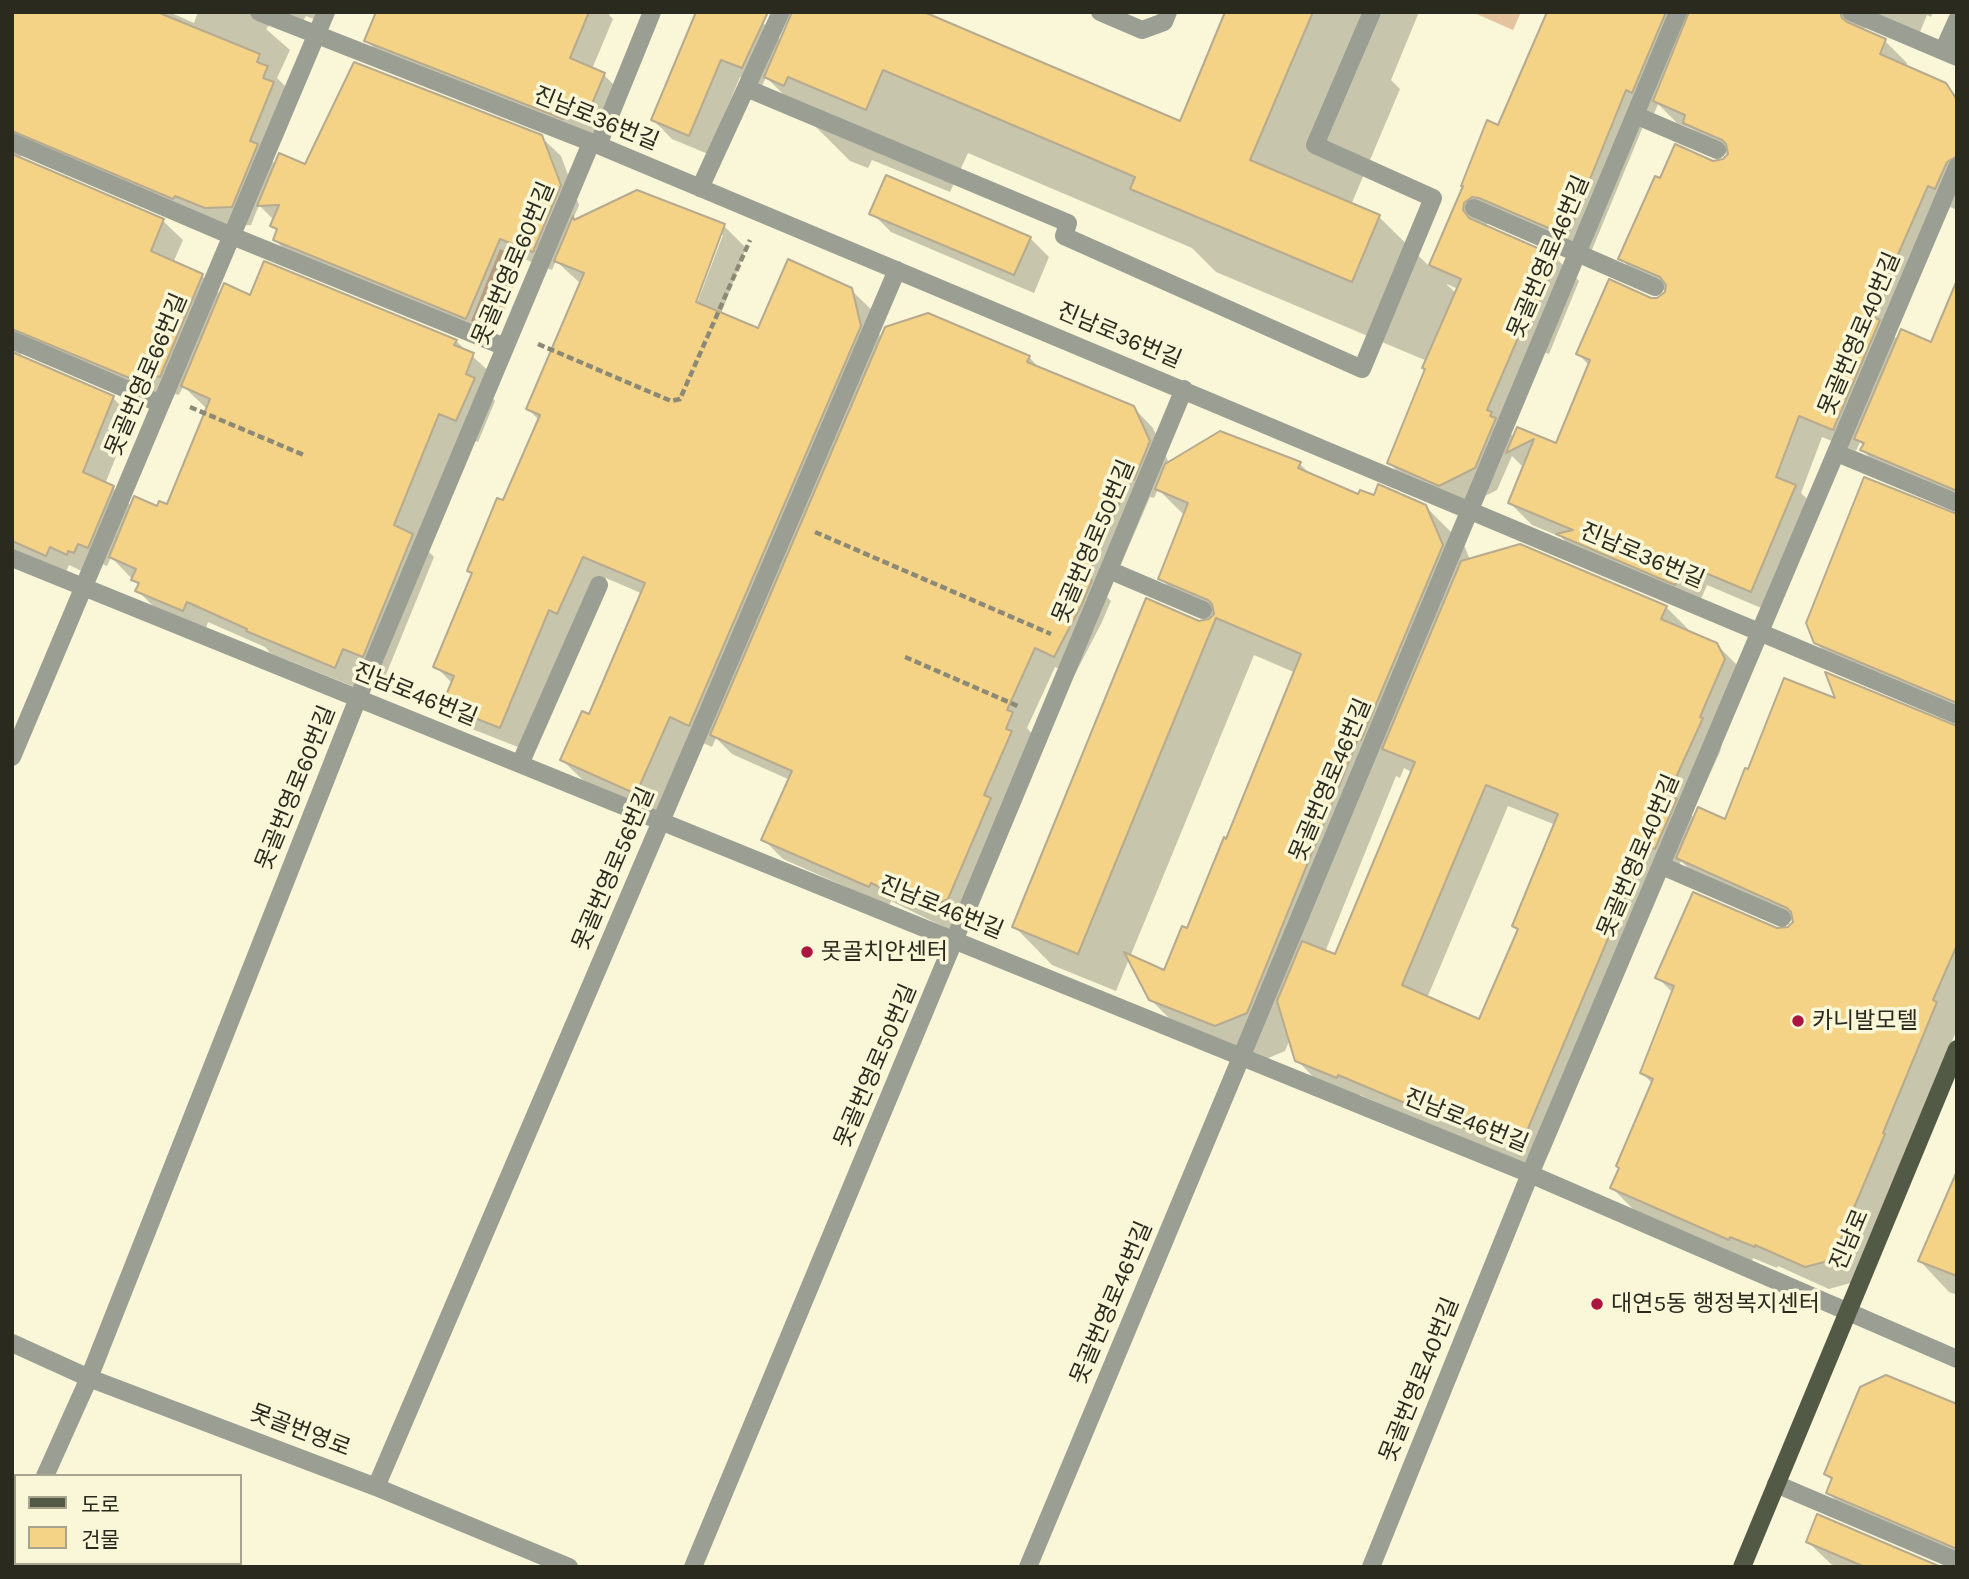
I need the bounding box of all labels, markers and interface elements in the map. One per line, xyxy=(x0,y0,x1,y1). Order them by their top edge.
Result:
street label: 진남로36번길 xyxy=(529,81,663,157)
street label: 못골번영로46번길 xyxy=(1502,171,1596,343)
street label: 못골번영로60번길 xyxy=(467,178,561,350)
street label: 못골번영로40번길 xyxy=(1813,248,1907,420)
street label: 못골번영로66번길 xyxy=(100,289,194,461)
street label: 진남로36번길 xyxy=(1053,297,1185,375)
street label: 못골번영로50번길 xyxy=(1047,456,1141,628)
street label: 진남로36번길 xyxy=(1576,517,1708,595)
street label: 진남로46번길 xyxy=(349,658,481,732)
street label: 못골번영로46번길 xyxy=(1284,694,1378,866)
street label: 못골번영로60번길 xyxy=(250,702,342,874)
street label: 못골번영로40번길 xyxy=(1592,770,1686,942)
street label: 못골번영로56번길 xyxy=(567,783,661,955)
street label: 진남로46번길 xyxy=(875,871,1007,945)
place label: 못골치안센터 xyxy=(821,938,948,966)
marker: 못골치안센터 xyxy=(799,944,815,960)
street label: 못골번영로50번길 xyxy=(829,980,923,1152)
place label: 카니발모텔 xyxy=(1812,1007,1918,1035)
marker: 카니발모텔 xyxy=(1790,1013,1806,1029)
street label: 진남로46번길 xyxy=(1400,1084,1532,1158)
street label: 진남로 xyxy=(1825,1205,1875,1275)
street label: 못골번영로46번길 xyxy=(1065,1217,1159,1389)
place label: 대연5동 행정복지센터 xyxy=(1611,1290,1820,1318)
street label: 못골번영로40번길 xyxy=(1374,1294,1466,1466)
marker: 대연5동 행정복지센터 xyxy=(1589,1296,1605,1312)
street label: 못골번영로 xyxy=(246,1399,354,1463)
legend xyxy=(14,1474,242,1565)
text: 도로 xyxy=(81,1493,120,1517)
text: 건물 xyxy=(81,1528,120,1552)

